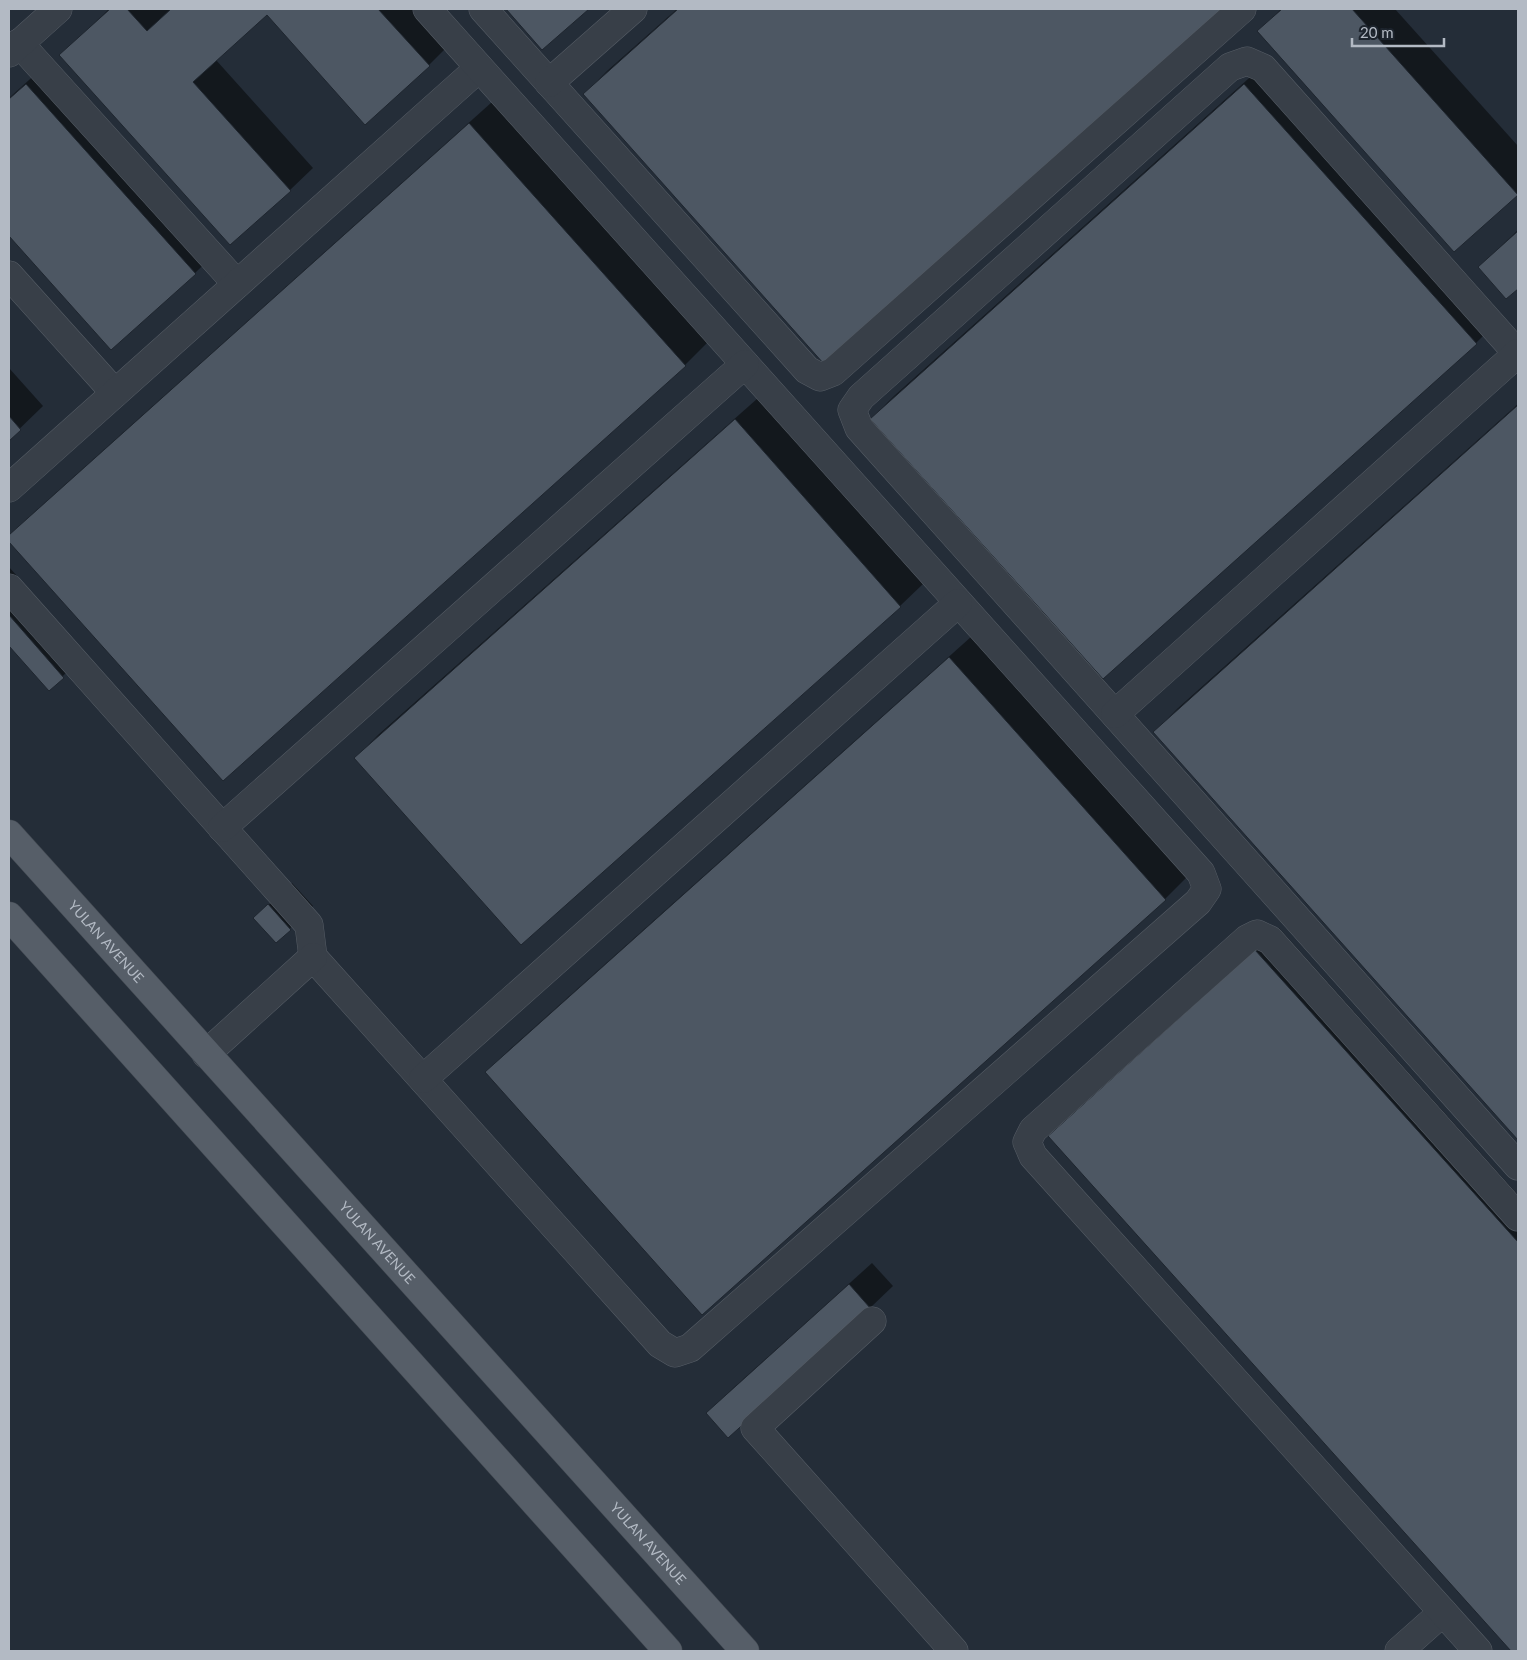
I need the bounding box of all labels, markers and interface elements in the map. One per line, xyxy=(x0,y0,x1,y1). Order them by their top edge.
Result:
scale bar xyxy=(1352,15,1444,47)
text: 20 m xyxy=(1360,23,1394,41)
street label: YULAN AVENUE xyxy=(65,897,148,986)
street label: YULAN AVENUE xyxy=(336,1198,419,1287)
street label: YULAN AVENUE xyxy=(607,1499,690,1588)

